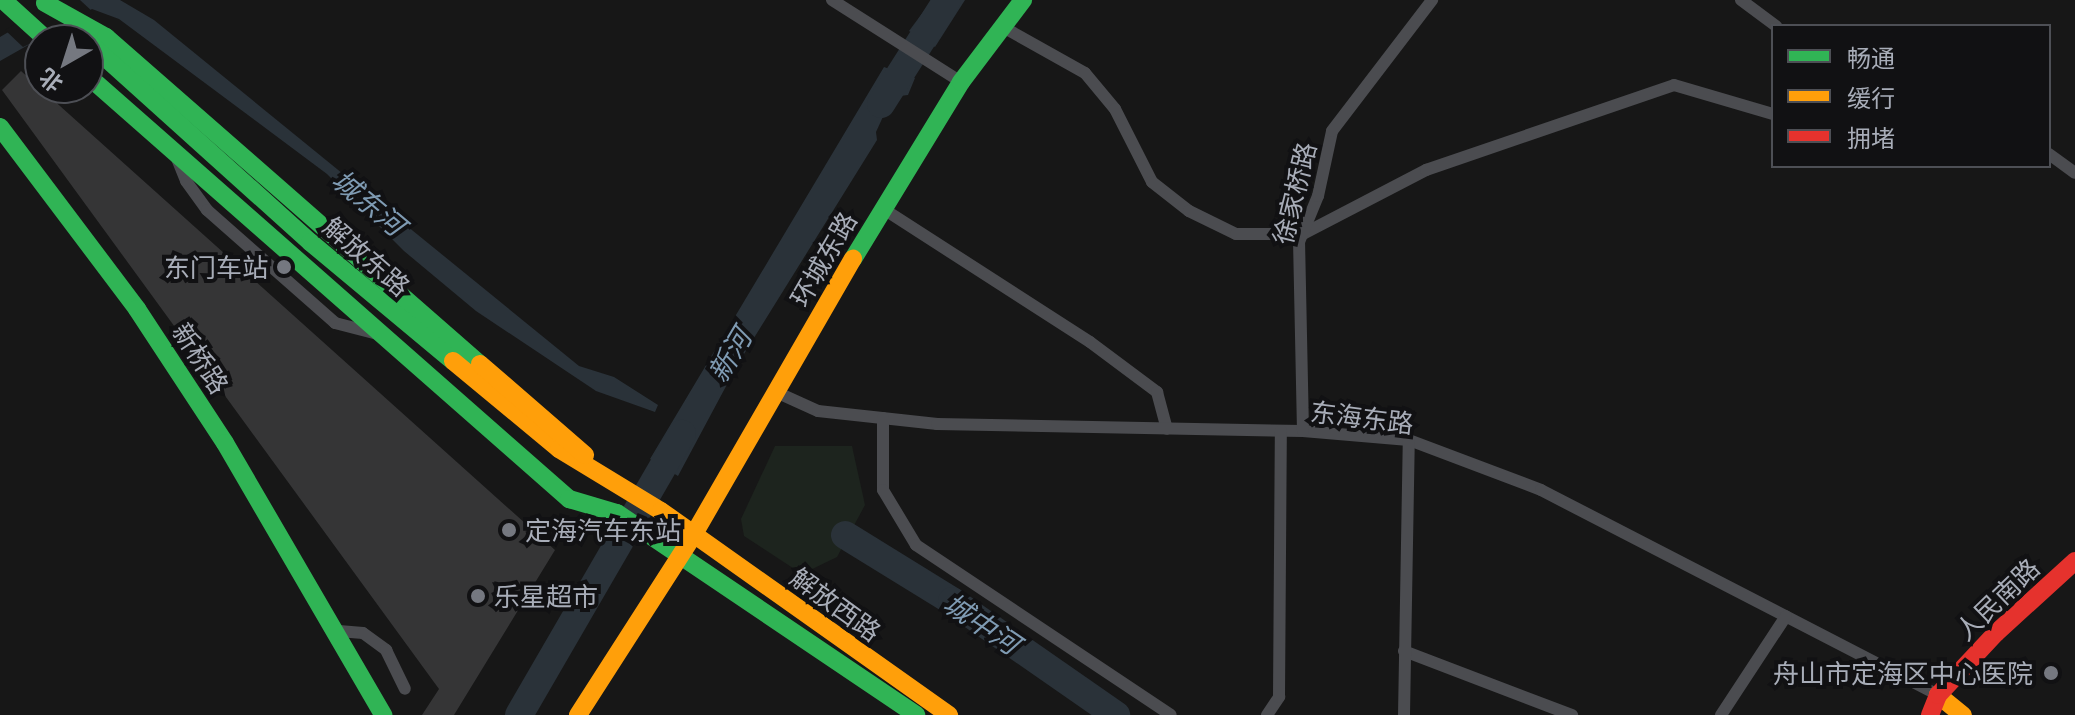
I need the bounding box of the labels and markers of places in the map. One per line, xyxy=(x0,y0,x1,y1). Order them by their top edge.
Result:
place label: 东门车站 xyxy=(164,251,268,283)
marker: 东门车站 xyxy=(275,258,293,276)
place label: 定海汽车东站 xyxy=(525,514,681,546)
marker: 定海汽车东站 xyxy=(500,521,518,539)
place label: 乐星超市 xyxy=(494,580,598,612)
marker: 乐星超市 xyxy=(469,587,487,605)
place label: 舟山市定海区中心医院 xyxy=(1773,657,2033,689)
marker: 舟山市定海区中心医院 xyxy=(2040,662,2062,684)

